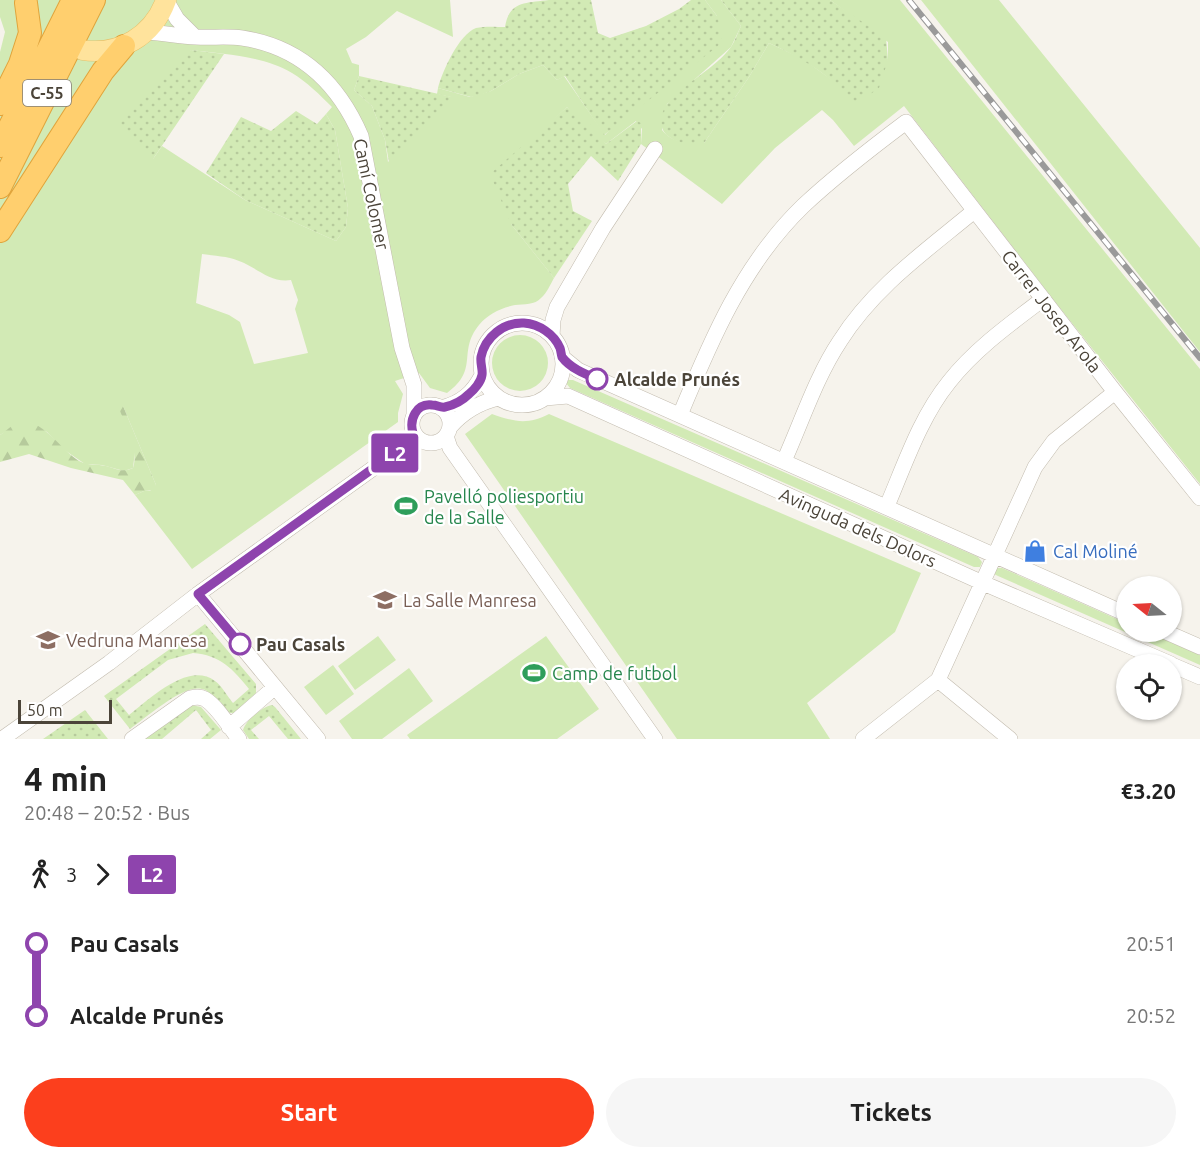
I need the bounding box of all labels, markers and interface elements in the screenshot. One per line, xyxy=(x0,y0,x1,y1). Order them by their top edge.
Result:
road number: C-55 xyxy=(23,80,71,106)
street label: Camí Colomer xyxy=(350,136,394,252)
street label: Carrer Josep Arola xyxy=(998,246,1106,376)
marker: Alcalde Prunés xyxy=(586,368,608,390)
place label: Alcalde Prunés xyxy=(614,369,740,389)
line badge: L2 xyxy=(368,434,422,472)
text: L2 xyxy=(383,441,407,465)
street label: Avinguda dels Dolors xyxy=(776,483,940,571)
place label: Pavelló poliesportiu de la Salle xyxy=(424,486,584,527)
sports icon: Pavelló poliesportiu de la Salle xyxy=(393,493,419,519)
shop icon: Cal Moliné xyxy=(1022,538,1048,564)
place label: Cal Moliné xyxy=(1053,541,1138,561)
north arrow xyxy=(1116,576,1182,642)
map controls xyxy=(1116,576,1182,720)
school or university icon: La Salle Manresa xyxy=(372,587,398,613)
place label: La Salle Manresa xyxy=(403,590,537,610)
school or university icon: Vedruna Manresa xyxy=(35,627,61,653)
place label: Vedruna Manresa xyxy=(66,630,207,650)
marker: Pau Casals xyxy=(229,633,251,655)
place label: Pau Casals xyxy=(256,634,345,654)
button: locate xyxy=(1116,654,1182,720)
sports icon: Camp de futbol xyxy=(521,660,547,686)
place label: Camp de futbol xyxy=(552,663,677,683)
scale bar xyxy=(18,697,112,724)
text: 50 m xyxy=(27,701,63,719)
text: 4 min xyxy=(24,760,107,797)
text: €3.20 xyxy=(1121,778,1176,803)
text: 20:48 – 20:52 · Bus xyxy=(24,801,190,824)
icon: walk xyxy=(24,858,57,891)
icon: forward xyxy=(86,858,119,891)
text: L2 xyxy=(140,862,164,886)
text: 3 xyxy=(66,863,77,886)
text: Pau Casals xyxy=(70,931,179,956)
text: 20:51 xyxy=(1126,932,1176,955)
text: Alcalde Prunés xyxy=(70,1003,224,1028)
text: 20:52 xyxy=(1126,1004,1176,1027)
button: Start xyxy=(24,1078,594,1147)
button: Tickets xyxy=(606,1078,1176,1147)

